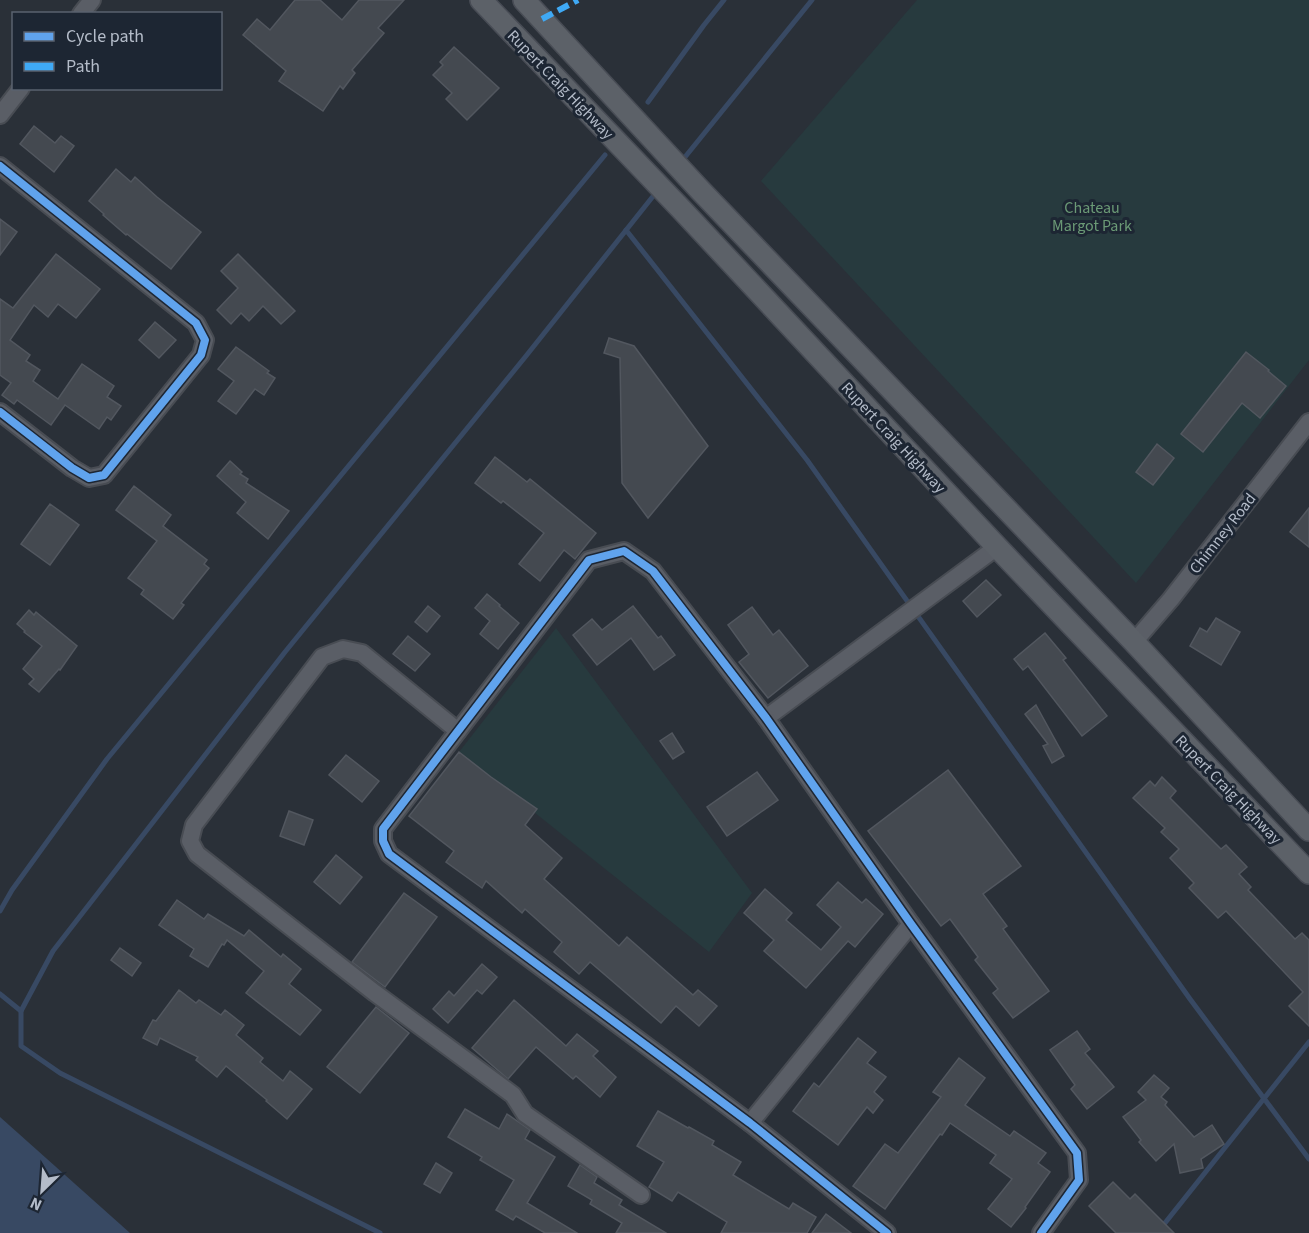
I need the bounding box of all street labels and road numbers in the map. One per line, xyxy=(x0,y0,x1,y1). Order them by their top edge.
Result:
street label: Rupert Craig Highway xyxy=(502,25,619,145)
street label: Rupert Craig Highway xyxy=(836,377,951,498)
street label: Chimney Road xyxy=(1184,489,1261,579)
street label: Rupert Craig Highway xyxy=(1170,730,1287,850)

